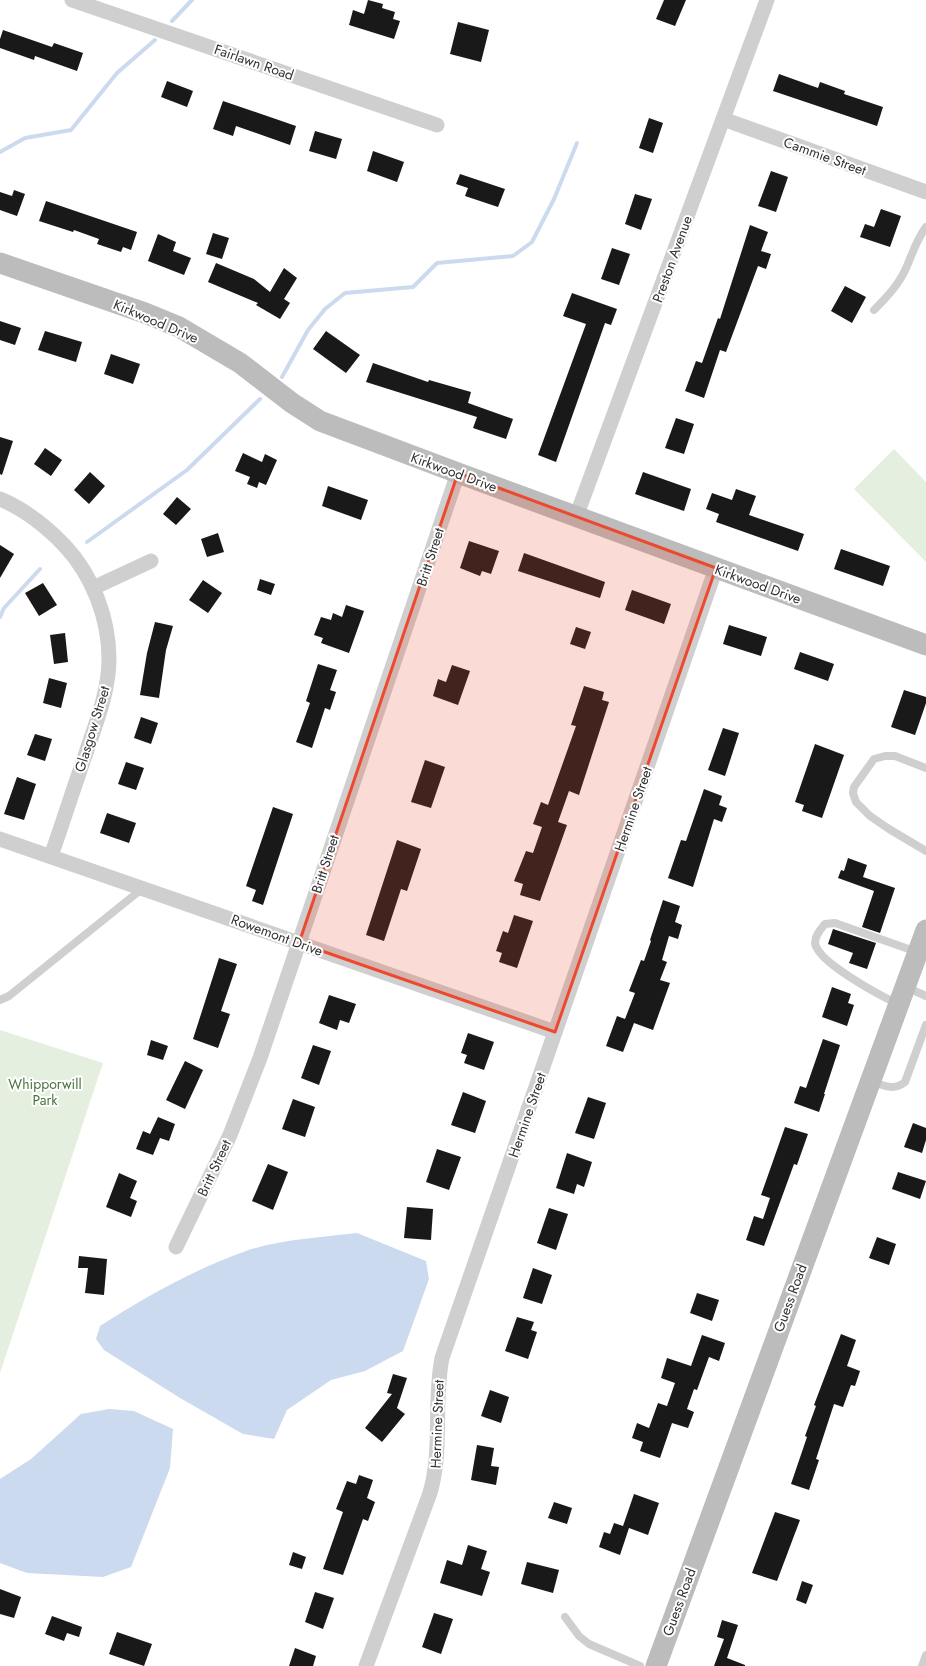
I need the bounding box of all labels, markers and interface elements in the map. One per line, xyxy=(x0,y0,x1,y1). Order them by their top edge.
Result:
street label: Fairlawn Road xyxy=(212,39,296,85)
street label: Cammie Street xyxy=(781,132,870,180)
street label: Preston Avenue xyxy=(647,213,697,305)
street label: Kirkwood Drive xyxy=(110,294,202,348)
street label: Kirkwood Drive xyxy=(408,447,500,497)
street label: Britt Street xyxy=(411,524,449,589)
street label: Kirkwood Drive xyxy=(712,559,804,609)
street label: Glasgow Street xyxy=(69,683,115,774)
street label: Hermine Street xyxy=(609,763,657,854)
street label: Britt Street xyxy=(306,831,344,896)
street label: Rowemont Drive xyxy=(228,909,326,961)
street label: Hermine Street xyxy=(503,1069,551,1160)
park label: Whipporwill Park xyxy=(8,1074,82,1110)
street label: Britt Street xyxy=(192,1136,236,1200)
street label: Guess Road xyxy=(768,1261,812,1335)
street label: Hermine Street xyxy=(425,1379,449,1469)
street label: Guess Road xyxy=(657,1565,701,1639)

